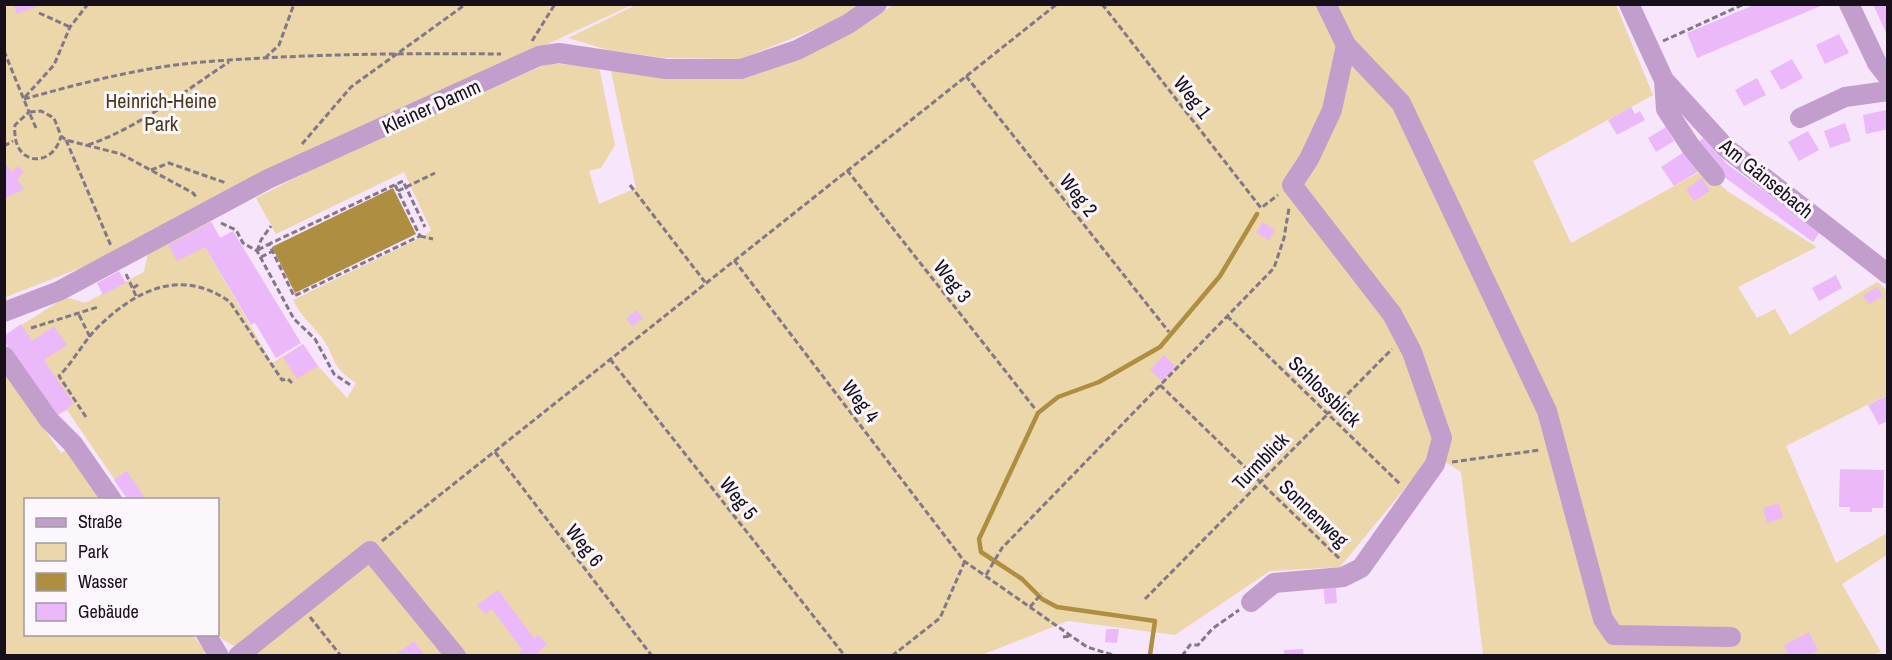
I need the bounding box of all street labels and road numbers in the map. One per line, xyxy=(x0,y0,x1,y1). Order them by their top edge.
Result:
street label: Weg 1 xyxy=(1168,70,1218,124)
street label: Kleiner Damm xyxy=(378,72,484,140)
street label: Am Gänsebach xyxy=(1714,131,1819,224)
street label: Weg 2 xyxy=(1054,168,1104,222)
street label: Weg 3 xyxy=(928,254,978,308)
street label: Schlossblick xyxy=(1283,350,1368,433)
street label: Weg 4 xyxy=(836,374,886,428)
street label: Turmblick xyxy=(1226,426,1295,496)
street label: Weg 5 xyxy=(714,471,764,525)
street label: Sonnenweg xyxy=(1273,473,1355,553)
street label: Weg 6 xyxy=(560,518,610,572)

